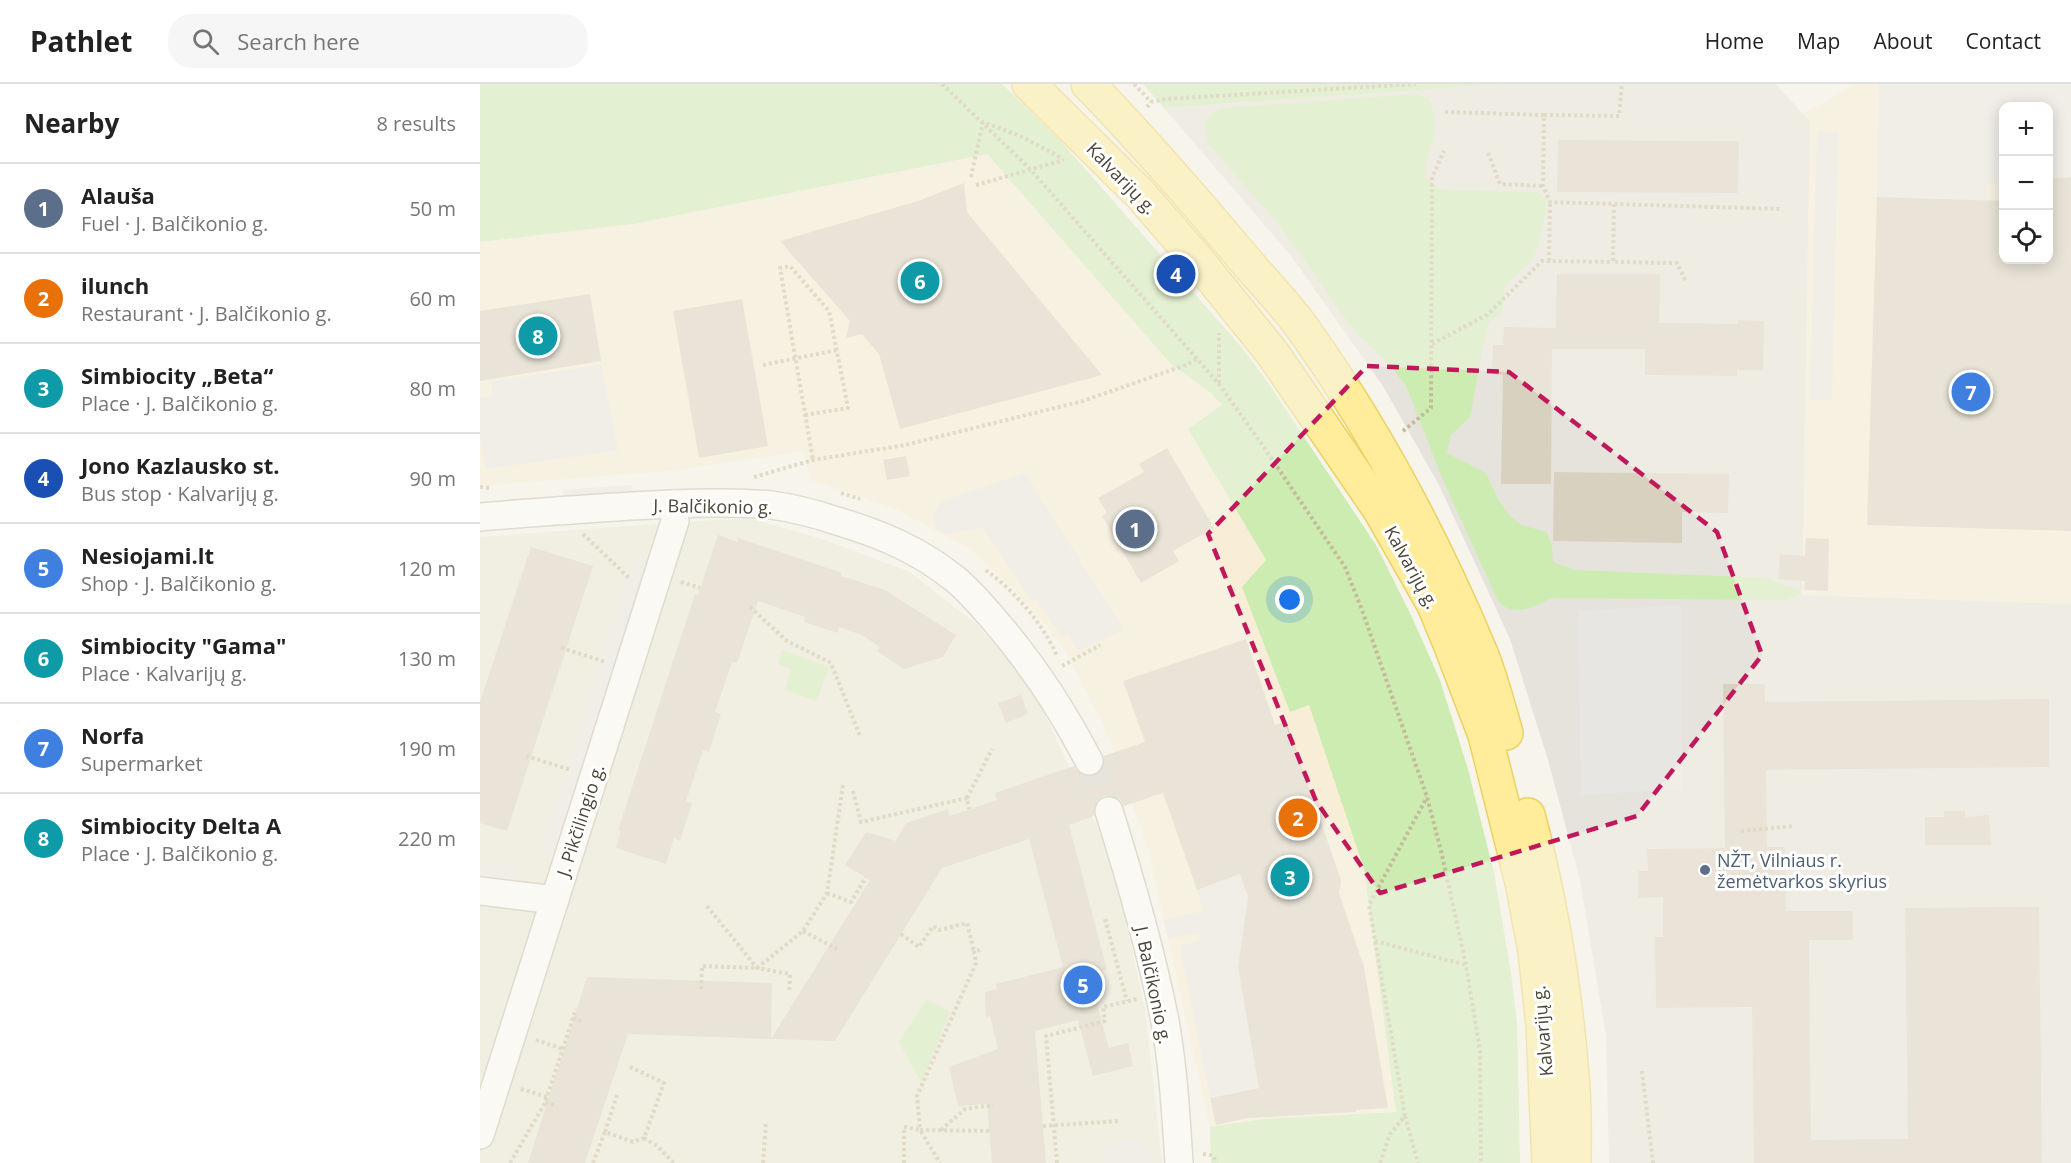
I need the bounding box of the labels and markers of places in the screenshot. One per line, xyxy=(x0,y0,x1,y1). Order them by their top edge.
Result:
pin: 4 xyxy=(1156,252,1196,297)
pin: 6 xyxy=(900,258,940,304)
pin: 8 xyxy=(518,314,558,358)
pin: 7 xyxy=(1952,370,1990,414)
pin: 1 xyxy=(1116,506,1154,552)
pin: 2 xyxy=(1278,796,1318,840)
place label: NŽT, Vilniaus r. žemėtvarkos skyrius xyxy=(1717,848,1887,893)
pin: 3 xyxy=(1270,854,1310,900)
marker: NŽT, Vilniaus r. žemėtvarkos skyrius xyxy=(1698,863,1712,877)
pin: 5 xyxy=(1064,962,1102,1008)

